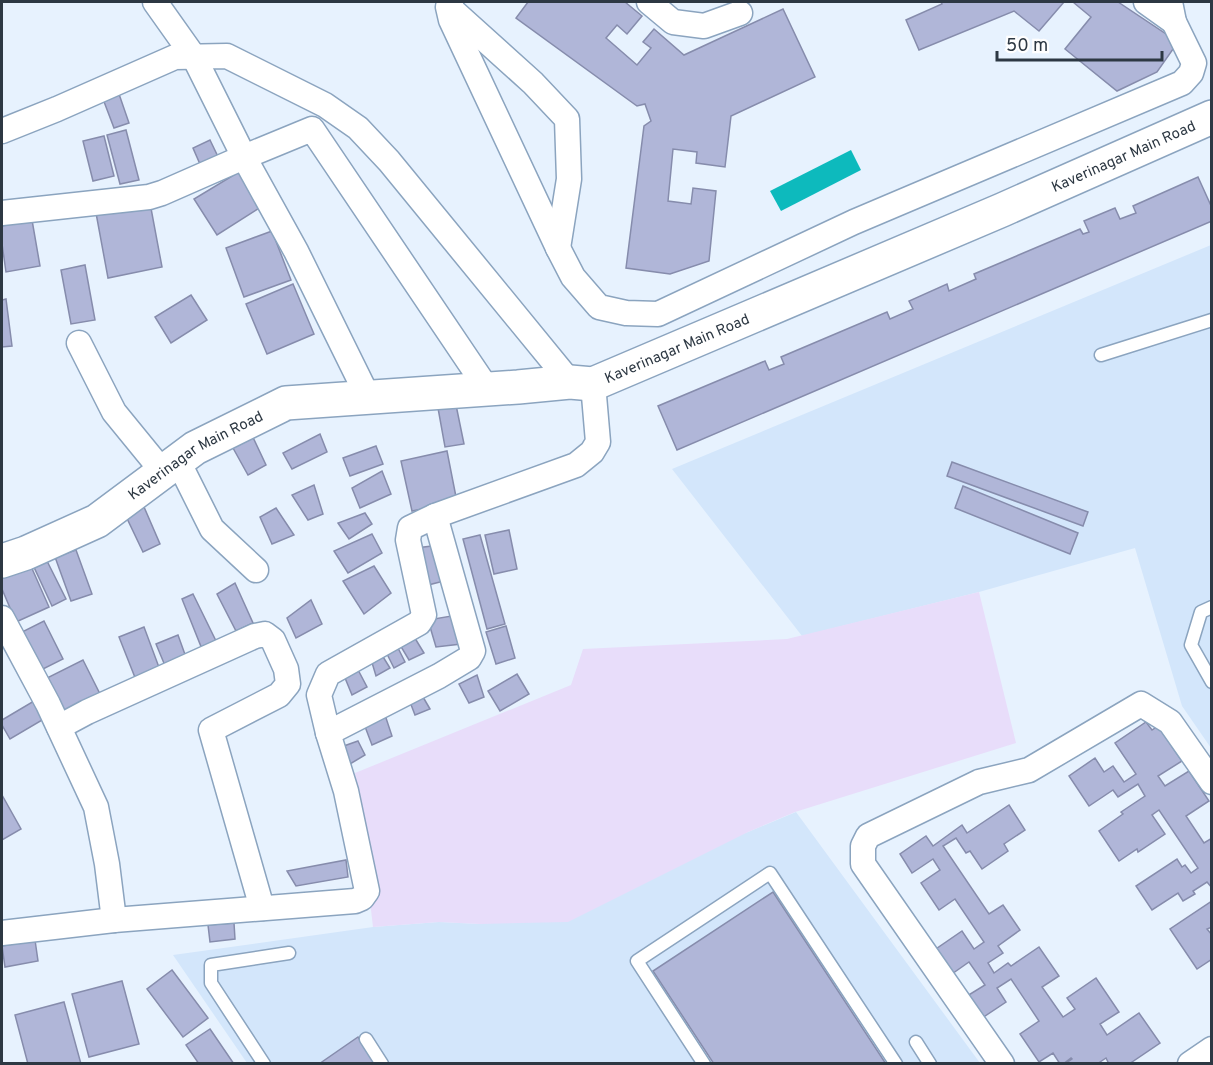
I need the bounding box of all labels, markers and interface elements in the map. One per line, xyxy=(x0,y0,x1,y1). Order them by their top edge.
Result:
scale bar xyxy=(997,24,1162,62)
text: 50 m xyxy=(1006,35,1048,58)
street label: Kaverinagar Main Road xyxy=(1049,117,1199,198)
street label: Kaverinagar Main Road xyxy=(602,310,753,389)
street label: Kaverinagar Main Road xyxy=(125,408,267,505)

